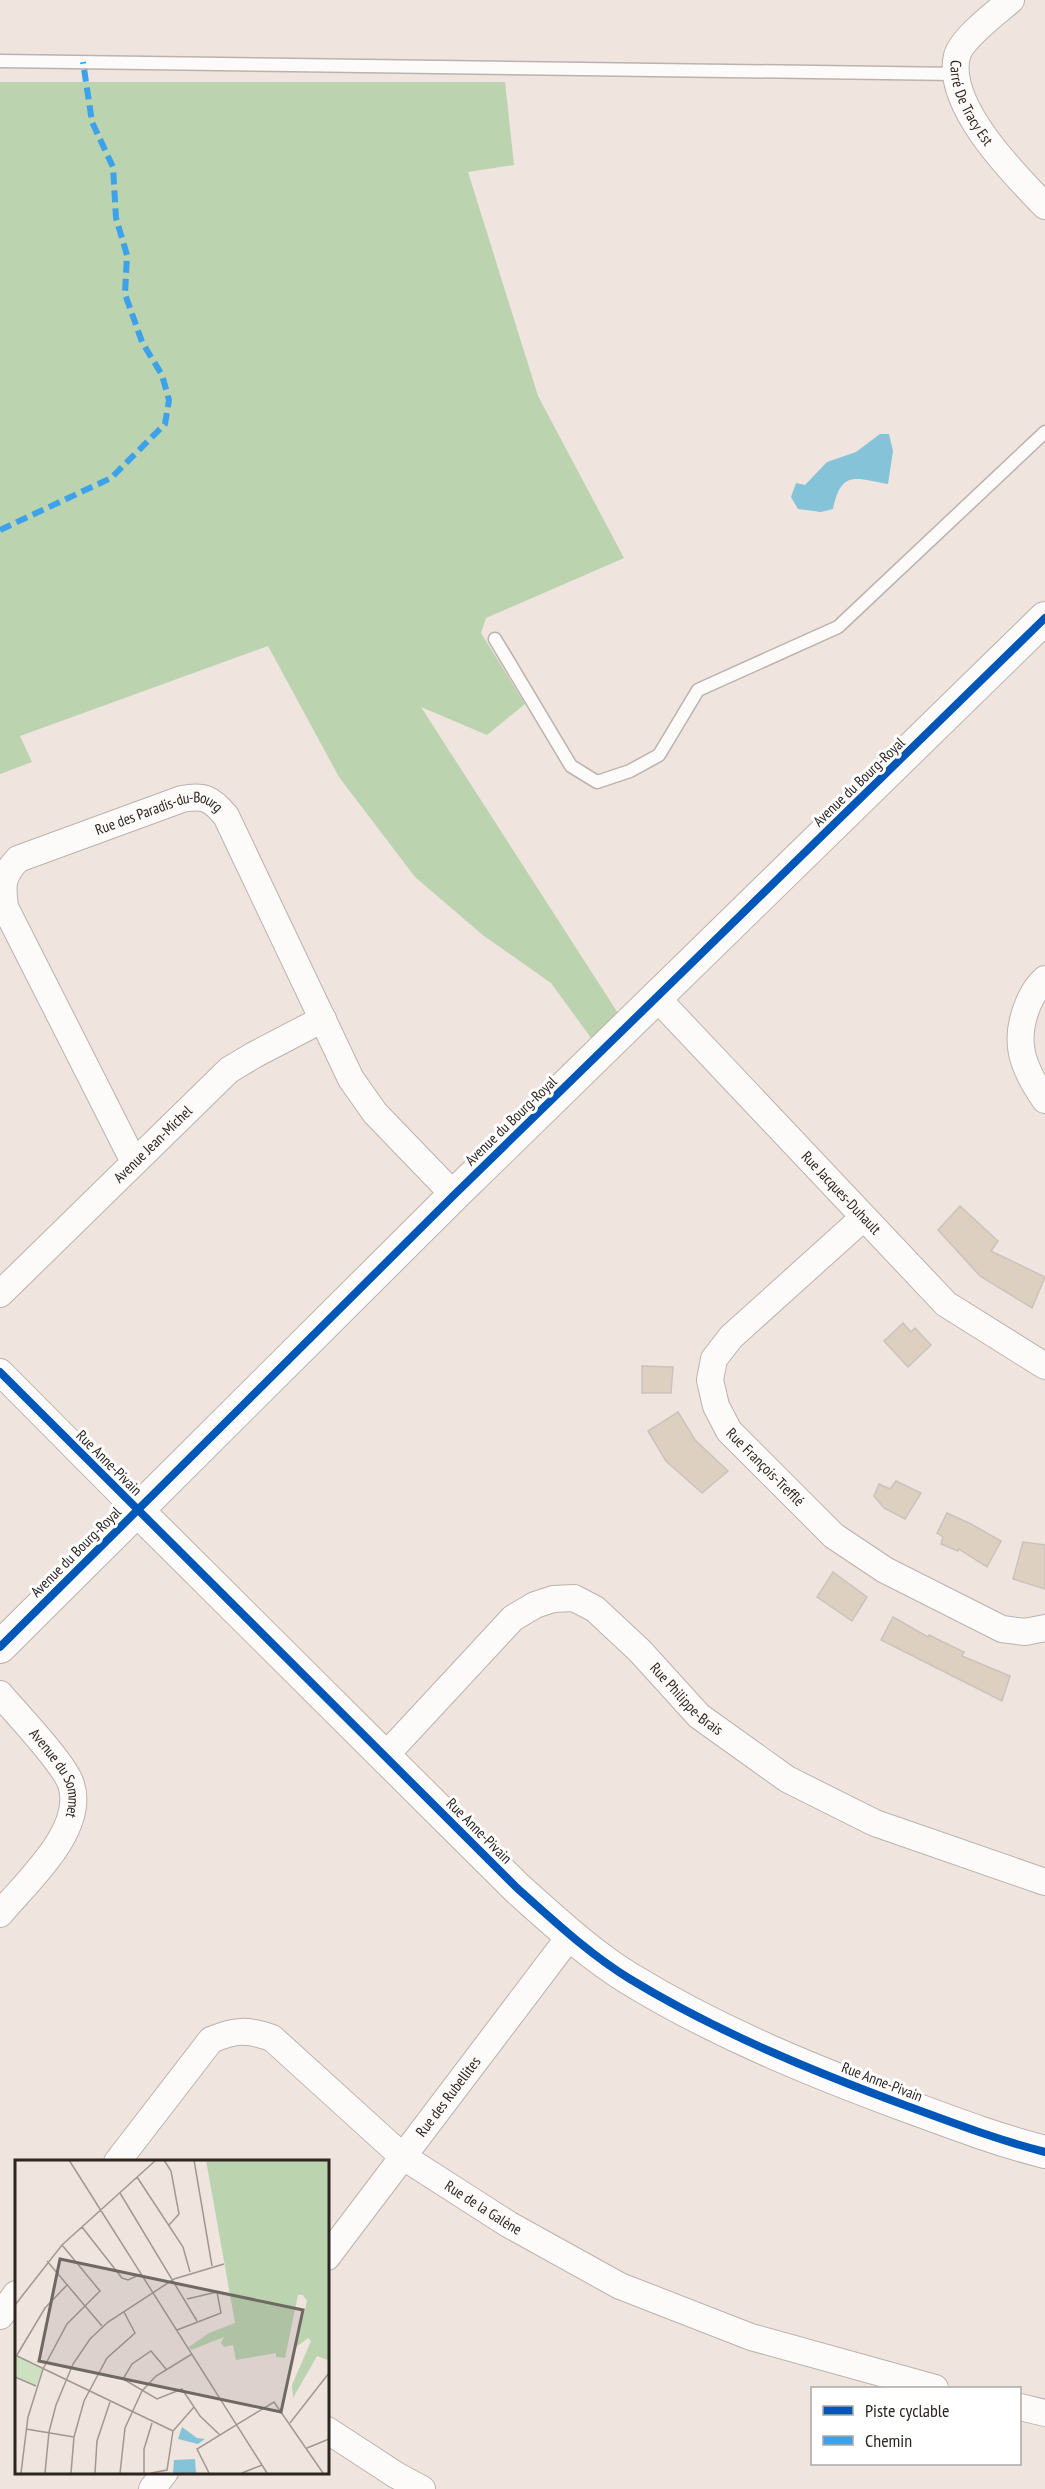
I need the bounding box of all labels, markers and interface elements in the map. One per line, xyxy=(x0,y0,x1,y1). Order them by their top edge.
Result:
street label: Carré De Tracy Est xyxy=(947,60,998,149)
street label: Avenue du Bourg-Royal xyxy=(809,733,909,830)
street label: Rue des Paradis-du-Bourg xyxy=(92,787,227,839)
street label: Avenue du Bourg-Royal xyxy=(461,1072,561,1169)
street label: Avenue Jean-Michel xyxy=(109,1101,196,1187)
street label: Rue Jacques-Duhault xyxy=(798,1147,885,1238)
street label: Rue François-Trefflé xyxy=(722,1424,809,1510)
street label: Rue Anne-Pivain xyxy=(73,1426,146,1499)
street label: Avenue du Bourg-Royal xyxy=(26,1502,125,1601)
street label: Rue Philippe-Brais xyxy=(646,1658,727,1739)
street label: Avenue du Sommet xyxy=(26,1724,84,1820)
street label: Rue Anne-Pivain xyxy=(443,1794,516,1867)
street label: Rue des Rubellites xyxy=(411,2052,484,2140)
street label: Rue Anne-Pivain xyxy=(839,2057,925,2106)
inset map xyxy=(15,2160,328,2474)
street label: Rue de la Galène xyxy=(441,2176,525,2239)
legend xyxy=(811,2387,1021,2465)
text: Piste cyclable xyxy=(865,2399,949,2422)
text: Chemin xyxy=(865,2429,912,2452)

